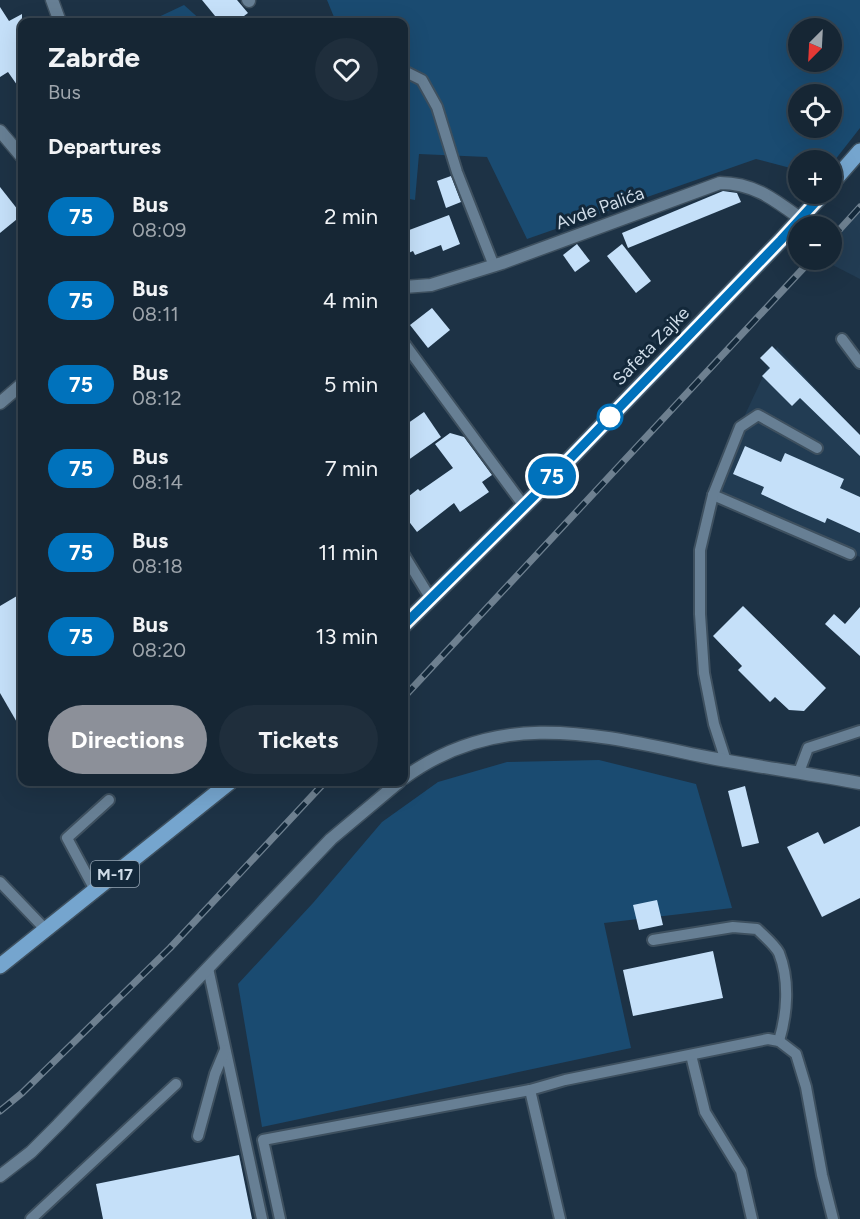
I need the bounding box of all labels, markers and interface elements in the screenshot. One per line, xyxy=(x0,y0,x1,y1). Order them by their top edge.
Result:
north arrow xyxy=(788,18,842,72)
map controls xyxy=(788,18,842,270)
button: heart xyxy=(315,38,378,101)
text: Zabrđe xyxy=(48,40,140,74)
text: Bus xyxy=(48,80,81,104)
button: locate xyxy=(788,84,842,138)
text: Departures xyxy=(48,133,161,160)
button: + xyxy=(788,150,842,204)
street label: Avde Palića xyxy=(553,182,647,234)
text: Bus xyxy=(132,191,168,218)
text: 2 min xyxy=(324,203,378,230)
text: 75 xyxy=(69,204,93,229)
button: − xyxy=(788,216,842,270)
text: 08:09 xyxy=(132,218,186,242)
text: Bus xyxy=(132,275,168,302)
text: 4 min xyxy=(323,287,378,314)
text: 75 xyxy=(69,288,93,313)
text: 08:11 xyxy=(132,302,179,326)
street label: Safeta Zajke xyxy=(608,302,694,390)
text: Bus xyxy=(132,359,168,386)
text: 5 min xyxy=(324,371,378,398)
text: 75 xyxy=(69,372,93,397)
text: 08:12 xyxy=(132,386,182,410)
unlabelled marker xyxy=(597,404,623,430)
text: Bus xyxy=(132,443,168,470)
text: 7 min xyxy=(325,455,378,482)
text: 75 xyxy=(69,456,93,481)
line badge: 75 xyxy=(525,456,579,496)
text: 75 xyxy=(540,464,564,489)
text: 08:14 xyxy=(132,470,183,494)
text: Bus xyxy=(132,527,168,554)
text: 11 min xyxy=(318,539,378,566)
text: 75 xyxy=(69,540,93,565)
text: 08:18 xyxy=(132,554,183,578)
text: Bus xyxy=(132,611,168,638)
text: 13 min xyxy=(315,623,378,650)
text: 75 xyxy=(69,624,93,649)
text: 08:20 xyxy=(132,638,186,662)
button: Directions xyxy=(48,705,207,774)
button: Tickets xyxy=(219,705,378,774)
road number: M-17 xyxy=(91,861,139,887)

